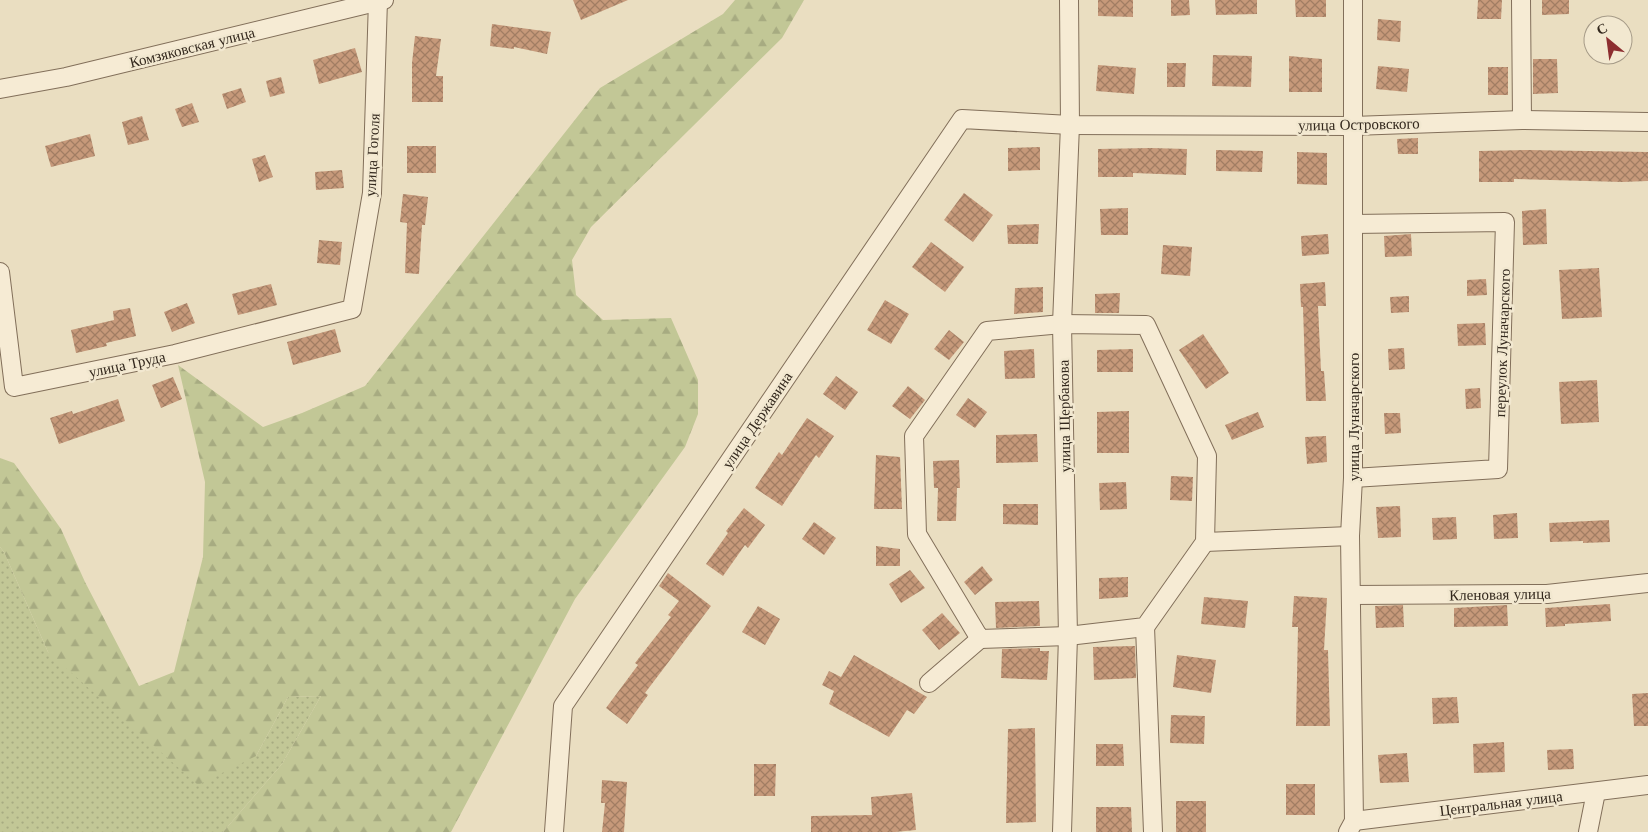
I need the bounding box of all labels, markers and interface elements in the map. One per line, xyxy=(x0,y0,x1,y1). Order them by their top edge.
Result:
north arrow xyxy=(1583,15,1633,65)
text: С xyxy=(1593,18,1610,39)
street label: Комзяковская улица xyxy=(127,22,257,72)
street label: улица Гоголя xyxy=(360,113,384,197)
street label: улица Островского xyxy=(1298,113,1420,135)
street label: переулок Луначарского xyxy=(1490,268,1514,418)
street label: улица Труда xyxy=(87,347,167,381)
street label: улица Луначарского xyxy=(1344,353,1363,481)
street label: улица Щербакова xyxy=(1054,359,1074,472)
street label: улица Державина xyxy=(718,368,797,472)
street label: Кленовая улица xyxy=(1449,584,1551,604)
street label: Центральная улица xyxy=(1438,786,1564,820)

